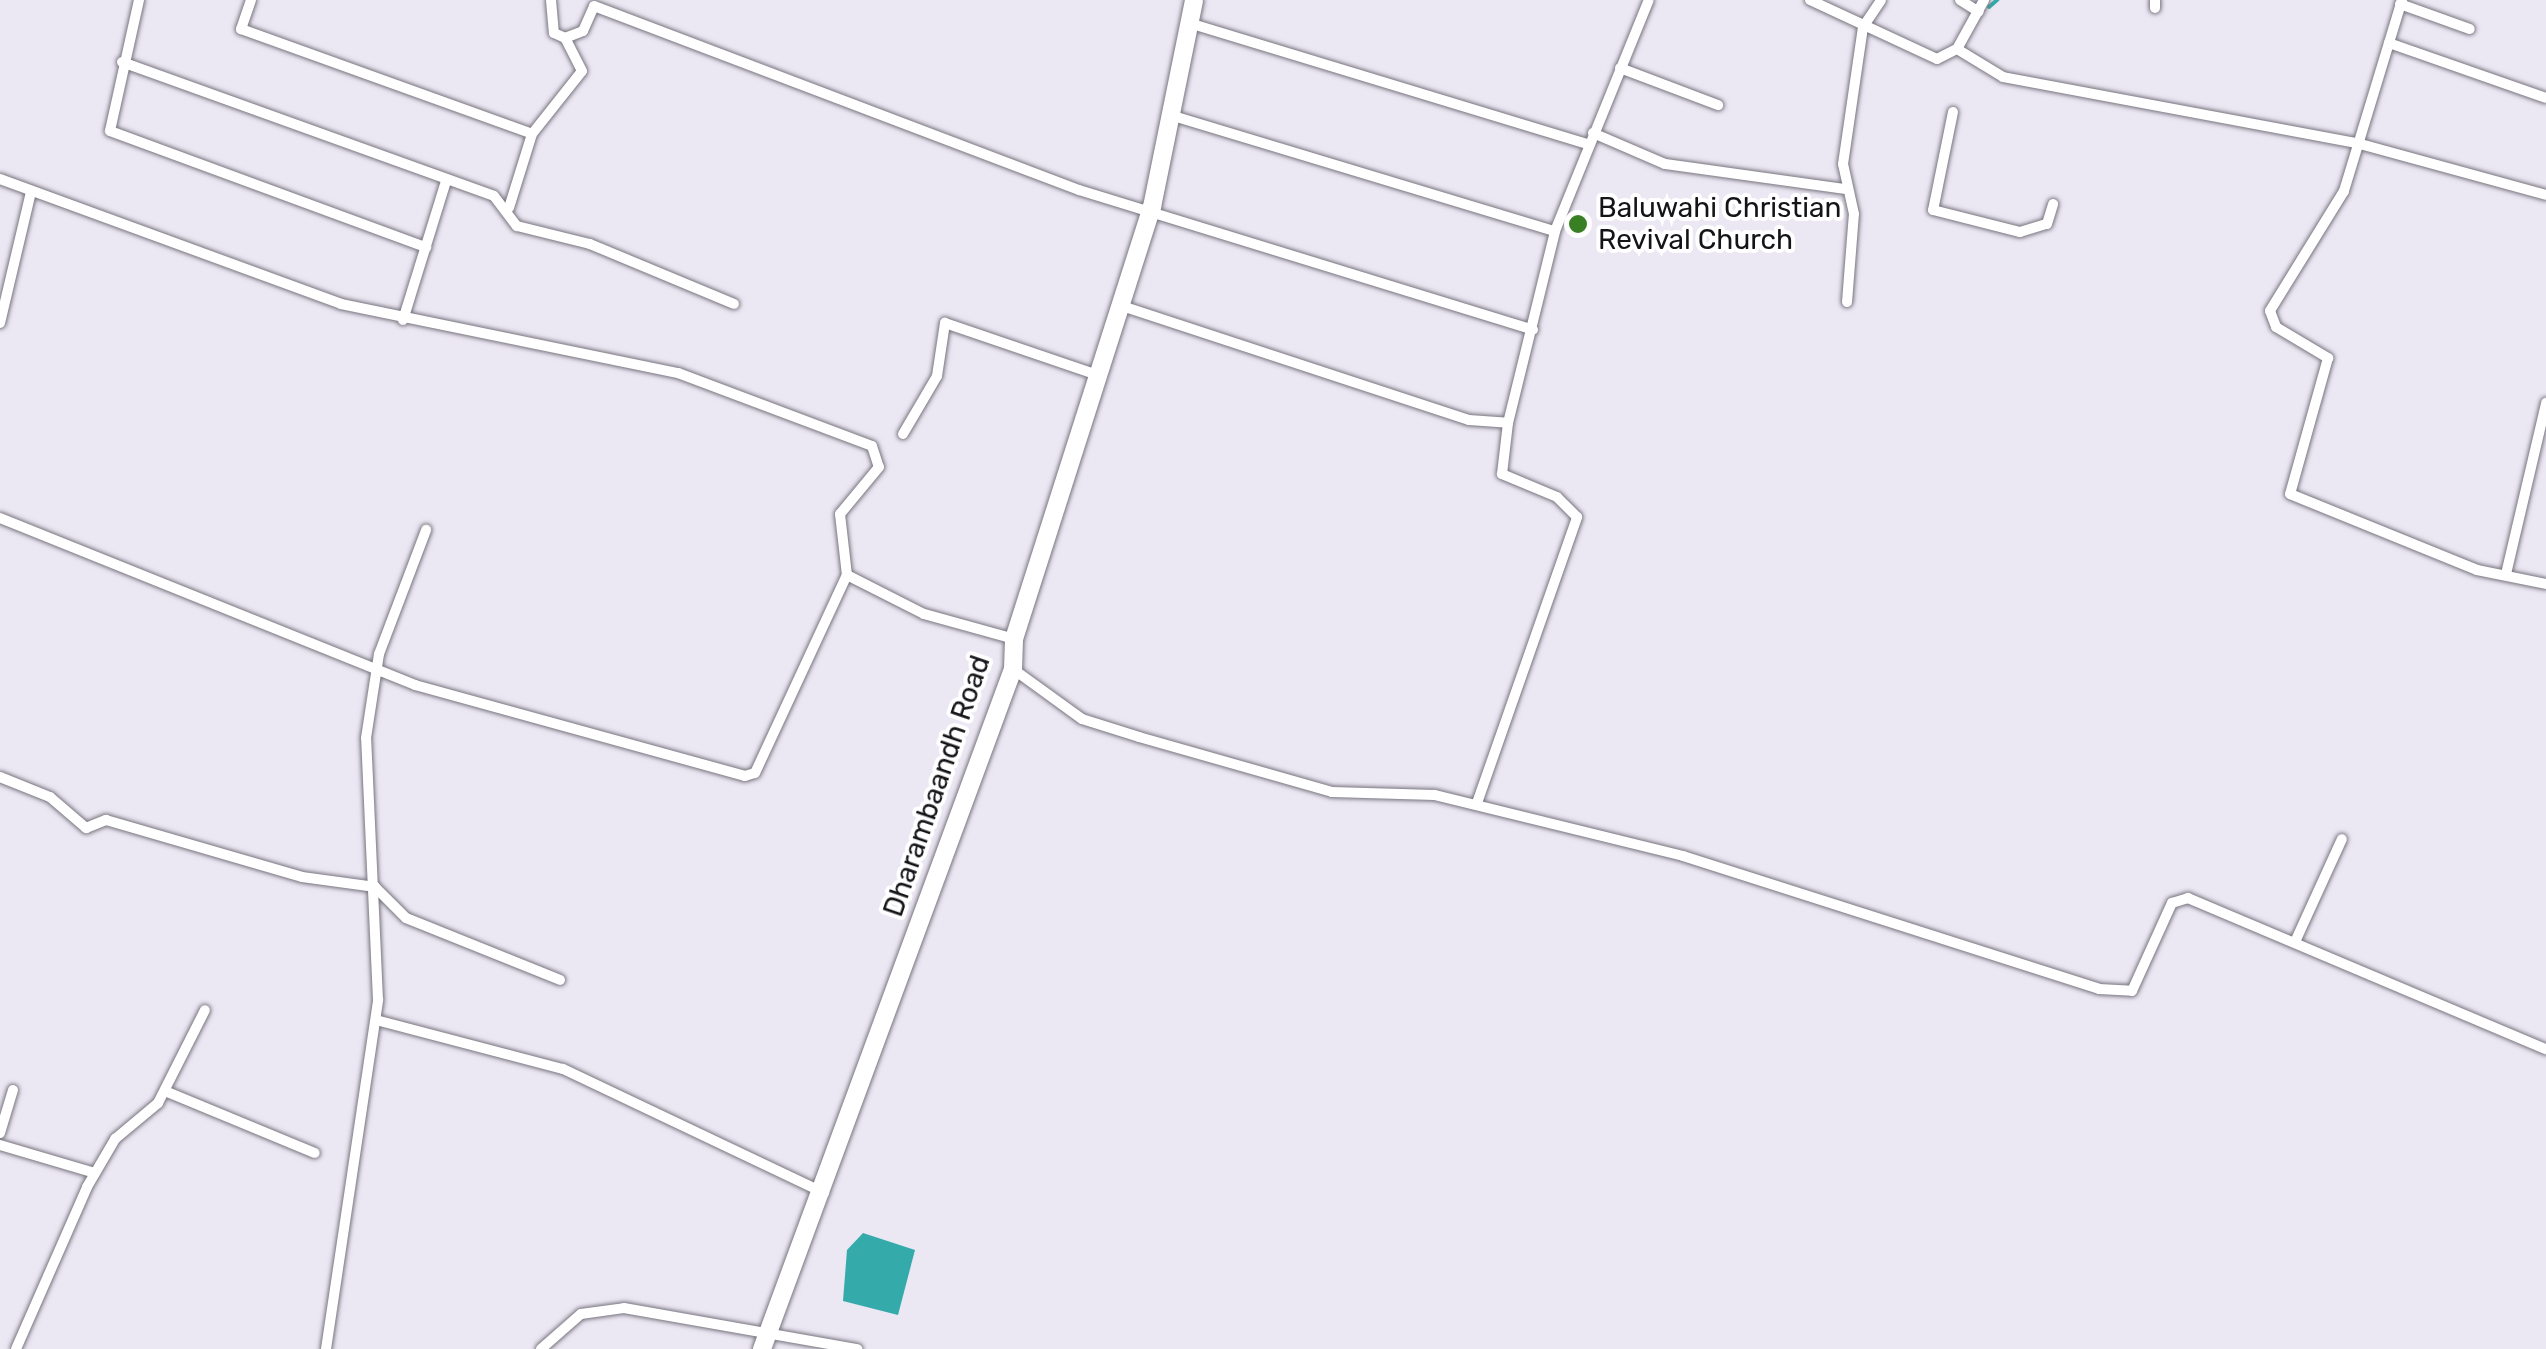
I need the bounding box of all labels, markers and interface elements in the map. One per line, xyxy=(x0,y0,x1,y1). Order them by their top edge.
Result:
place label: Baluwahi Christian Revival Church xyxy=(1598,191,1842,257)
marker: Baluwahi Christian Revival Church xyxy=(1567,213,1589,235)
street label: Dharambaandh Road xyxy=(877,651,997,921)

